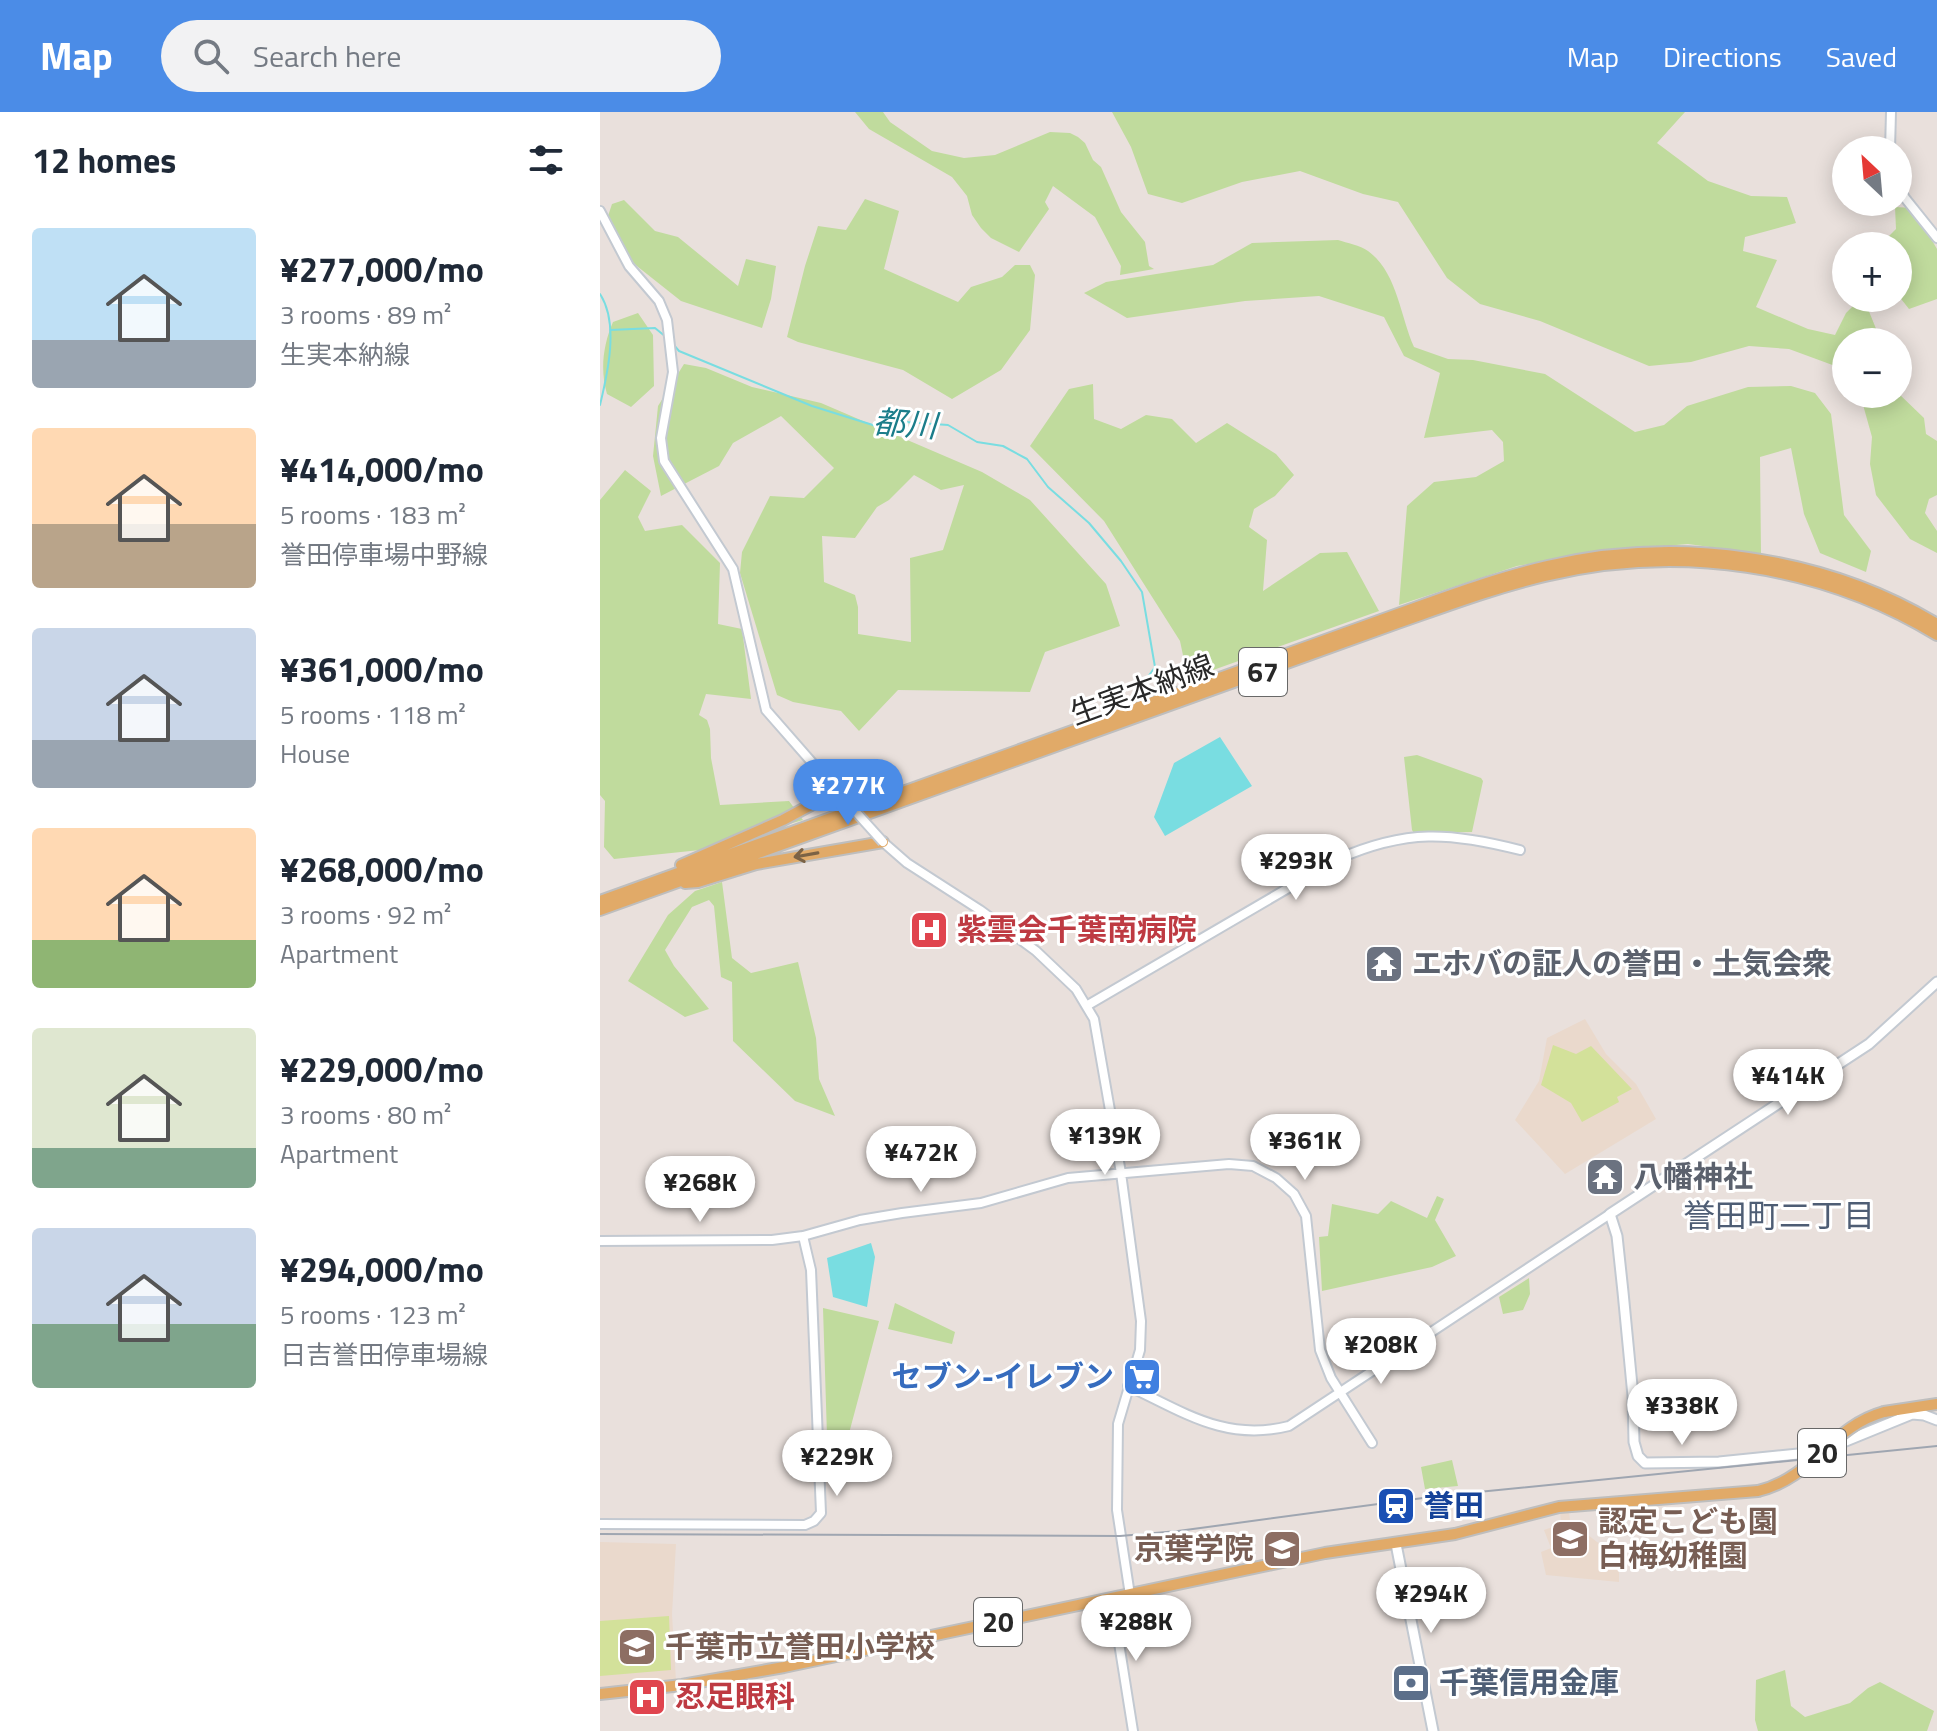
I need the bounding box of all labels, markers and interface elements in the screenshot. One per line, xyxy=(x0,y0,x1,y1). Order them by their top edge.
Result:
search box xyxy=(161,20,721,92)
text: Map xyxy=(40,27,113,85)
text: Search here xyxy=(253,33,402,79)
icon: search xyxy=(189,34,233,78)
text: Map xyxy=(1567,35,1619,78)
text: Directions xyxy=(1663,35,1782,78)
text: Saved xyxy=(1826,35,1897,78)
text: 12 homes xyxy=(32,134,176,186)
north arrow xyxy=(1832,136,1912,216)
map controls xyxy=(1832,136,1912,408)
icon: filters xyxy=(524,138,568,182)
button: + xyxy=(1832,232,1912,312)
text: ¥277,000/mo xyxy=(280,243,484,295)
icon: home xyxy=(96,260,192,356)
text: 3 rooms · 89 m² xyxy=(280,295,451,334)
button: − xyxy=(1832,328,1912,408)
text: 生実本納線 xyxy=(280,335,410,374)
water label: 都川 xyxy=(871,397,942,449)
text: ¥414,000/mo xyxy=(280,443,484,495)
icon: home xyxy=(96,460,192,556)
text: 5 rooms · 183 m² xyxy=(280,495,466,534)
text: 誉田停車場中野線 xyxy=(280,535,488,574)
street label: 生実本納線 xyxy=(1063,642,1220,736)
text: ¥361,000/mo xyxy=(280,643,484,695)
road number: 67 xyxy=(1239,648,1287,696)
icon: home xyxy=(96,660,192,756)
text: 5 rooms · 118 m² xyxy=(280,695,466,734)
text: House xyxy=(280,734,350,773)
pin: ¥277K xyxy=(792,759,904,827)
text: ¥277K xyxy=(811,765,885,804)
pin: ¥293K xyxy=(1240,834,1352,902)
text: ¥293K xyxy=(1259,840,1333,879)
text: ¥268,000/mo xyxy=(280,843,484,895)
one-way arrow xyxy=(794,848,819,863)
icon: home xyxy=(96,860,192,956)
text: 3 rooms · 92 m² xyxy=(280,895,451,934)
place label: 紫雲会千葉南病院 xyxy=(957,906,1197,952)
hospital icon: 紫雲会千葉南病院 xyxy=(908,909,950,951)
text: Apartment xyxy=(280,934,398,973)
place label: エホバの証人の誉田・土気会衆 xyxy=(1412,940,1832,986)
temple icon: エホバの証人の誉田・土気会衆 xyxy=(1363,943,1405,985)
text: ¥229,000/mo xyxy=(280,1043,484,1095)
pin: ¥414K xyxy=(1732,1049,1844,1117)
text: ¥414K xyxy=(1751,1055,1825,1094)
icon: home xyxy=(96,1060,192,1156)
text: 3 rooms · 80 m² xyxy=(280,1095,451,1134)
pin: ¥139K xyxy=(1049,1109,1161,1177)
pin: ¥361K xyxy=(1249,1114,1361,1182)
text: ¥139K xyxy=(1068,1115,1142,1154)
text: ¥361K xyxy=(1268,1120,1342,1159)
pin: ¥472K xyxy=(865,1126,977,1194)
text: ¥472K xyxy=(884,1132,958,1171)
text: Apartment xyxy=(280,1134,398,1173)
place label: 八幡神社 xyxy=(1633,1153,1753,1199)
pin: ¥268K xyxy=(644,1156,756,1224)
temple icon: 八幡神社 xyxy=(1584,1156,1626,1198)
text: ¥268K xyxy=(663,1162,737,1201)
district label: 誉田町二丁目 xyxy=(1683,1191,1875,1239)
text: ¥294,000/mo xyxy=(280,1243,484,1295)
icon: home xyxy=(96,1260,192,1356)
text: 5 rooms · 123 m² xyxy=(280,1295,466,1334)
pin: ¥208K xyxy=(1325,1318,1437,1386)
text: ¥208K xyxy=(1344,1324,1418,1363)
text: 日吉誉田停車場線 xyxy=(280,1335,488,1374)
place label: セブン-イレブン xyxy=(892,1353,1114,1399)
supermarket icon: セブン-イレブン xyxy=(1121,1356,1163,1398)
pin: ¥338K xyxy=(1626,1379,1738,1447)
text: ¥338K xyxy=(1645,1385,1719,1424)
road number: 20 xyxy=(1798,1429,1846,1477)
pin: ¥229K xyxy=(781,1430,893,1498)
text: ¥229K xyxy=(800,1436,874,1475)
place label: 誉田 xyxy=(1424,1482,1484,1528)
station icon: 誉田 xyxy=(1375,1485,1417,1527)
place label: 認定こども園 白梅幼稚園 xyxy=(1598,1498,1778,1578)
school or university icon: 認定こども園 白梅幼稚園 xyxy=(1549,1518,1591,1560)
place label: 京葉学院 xyxy=(1134,1525,1254,1571)
school or university icon: 京葉学院 xyxy=(1261,1528,1303,1570)
pin: ¥294K xyxy=(1375,1567,1487,1635)
text: ¥294K xyxy=(1394,1573,1468,1612)
pin: ¥288K xyxy=(1080,1595,1192,1663)
road number: 20 xyxy=(974,1598,1022,1646)
text: ¥288K xyxy=(1099,1601,1173,1640)
place label: 千葉市立誉田小学校 xyxy=(665,1623,935,1669)
school or university icon: 千葉市立誉田小学校 xyxy=(616,1626,658,1668)
place label: 千葉信用金庫 xyxy=(1439,1659,1619,1705)
bank icon: 千葉信用金庫 xyxy=(1390,1662,1432,1704)
place label: 忍足眼科 xyxy=(675,1673,795,1719)
hospital icon: 忍足眼科 xyxy=(626,1676,668,1718)

